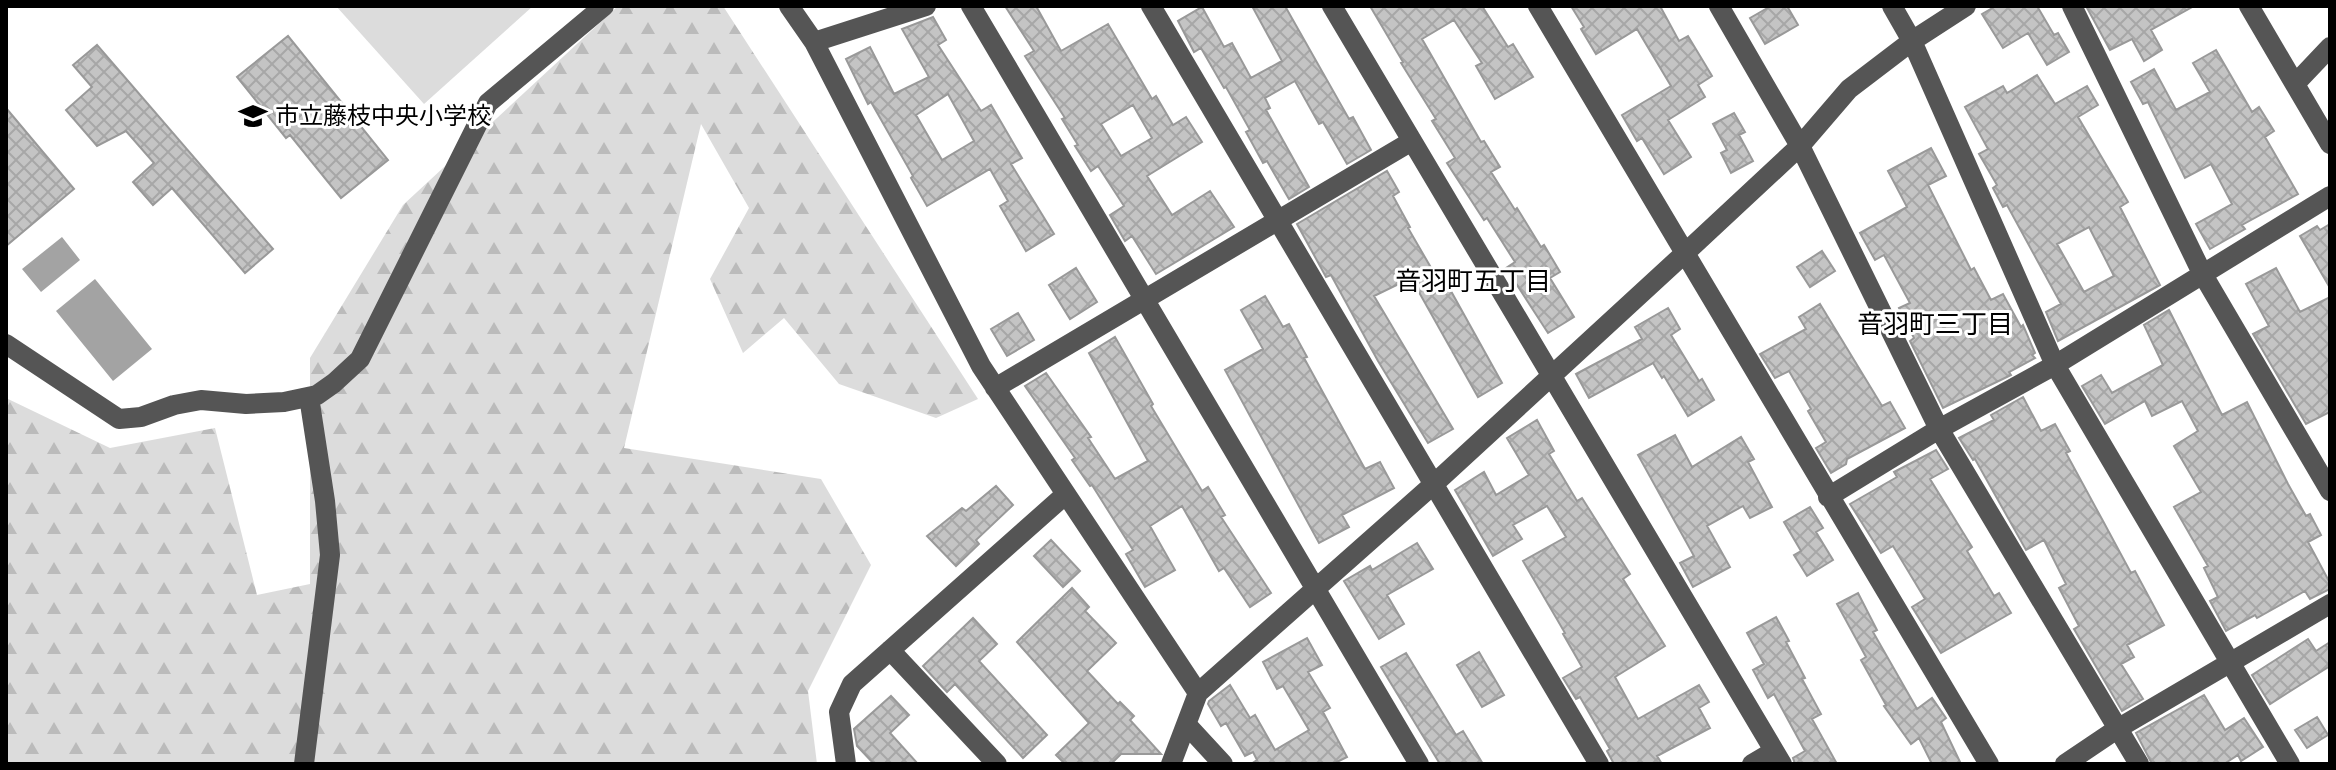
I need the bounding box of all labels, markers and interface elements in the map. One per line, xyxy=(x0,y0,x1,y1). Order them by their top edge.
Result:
place label: 市立藤枝中央小学校 xyxy=(275,100,491,132)
school or university icon: 市立藤枝中央小学校 xyxy=(238,101,268,131)
district label: 音羽町五丁目 xyxy=(1395,264,1551,299)
district label: 音羽町三丁目 xyxy=(1857,307,2013,342)

